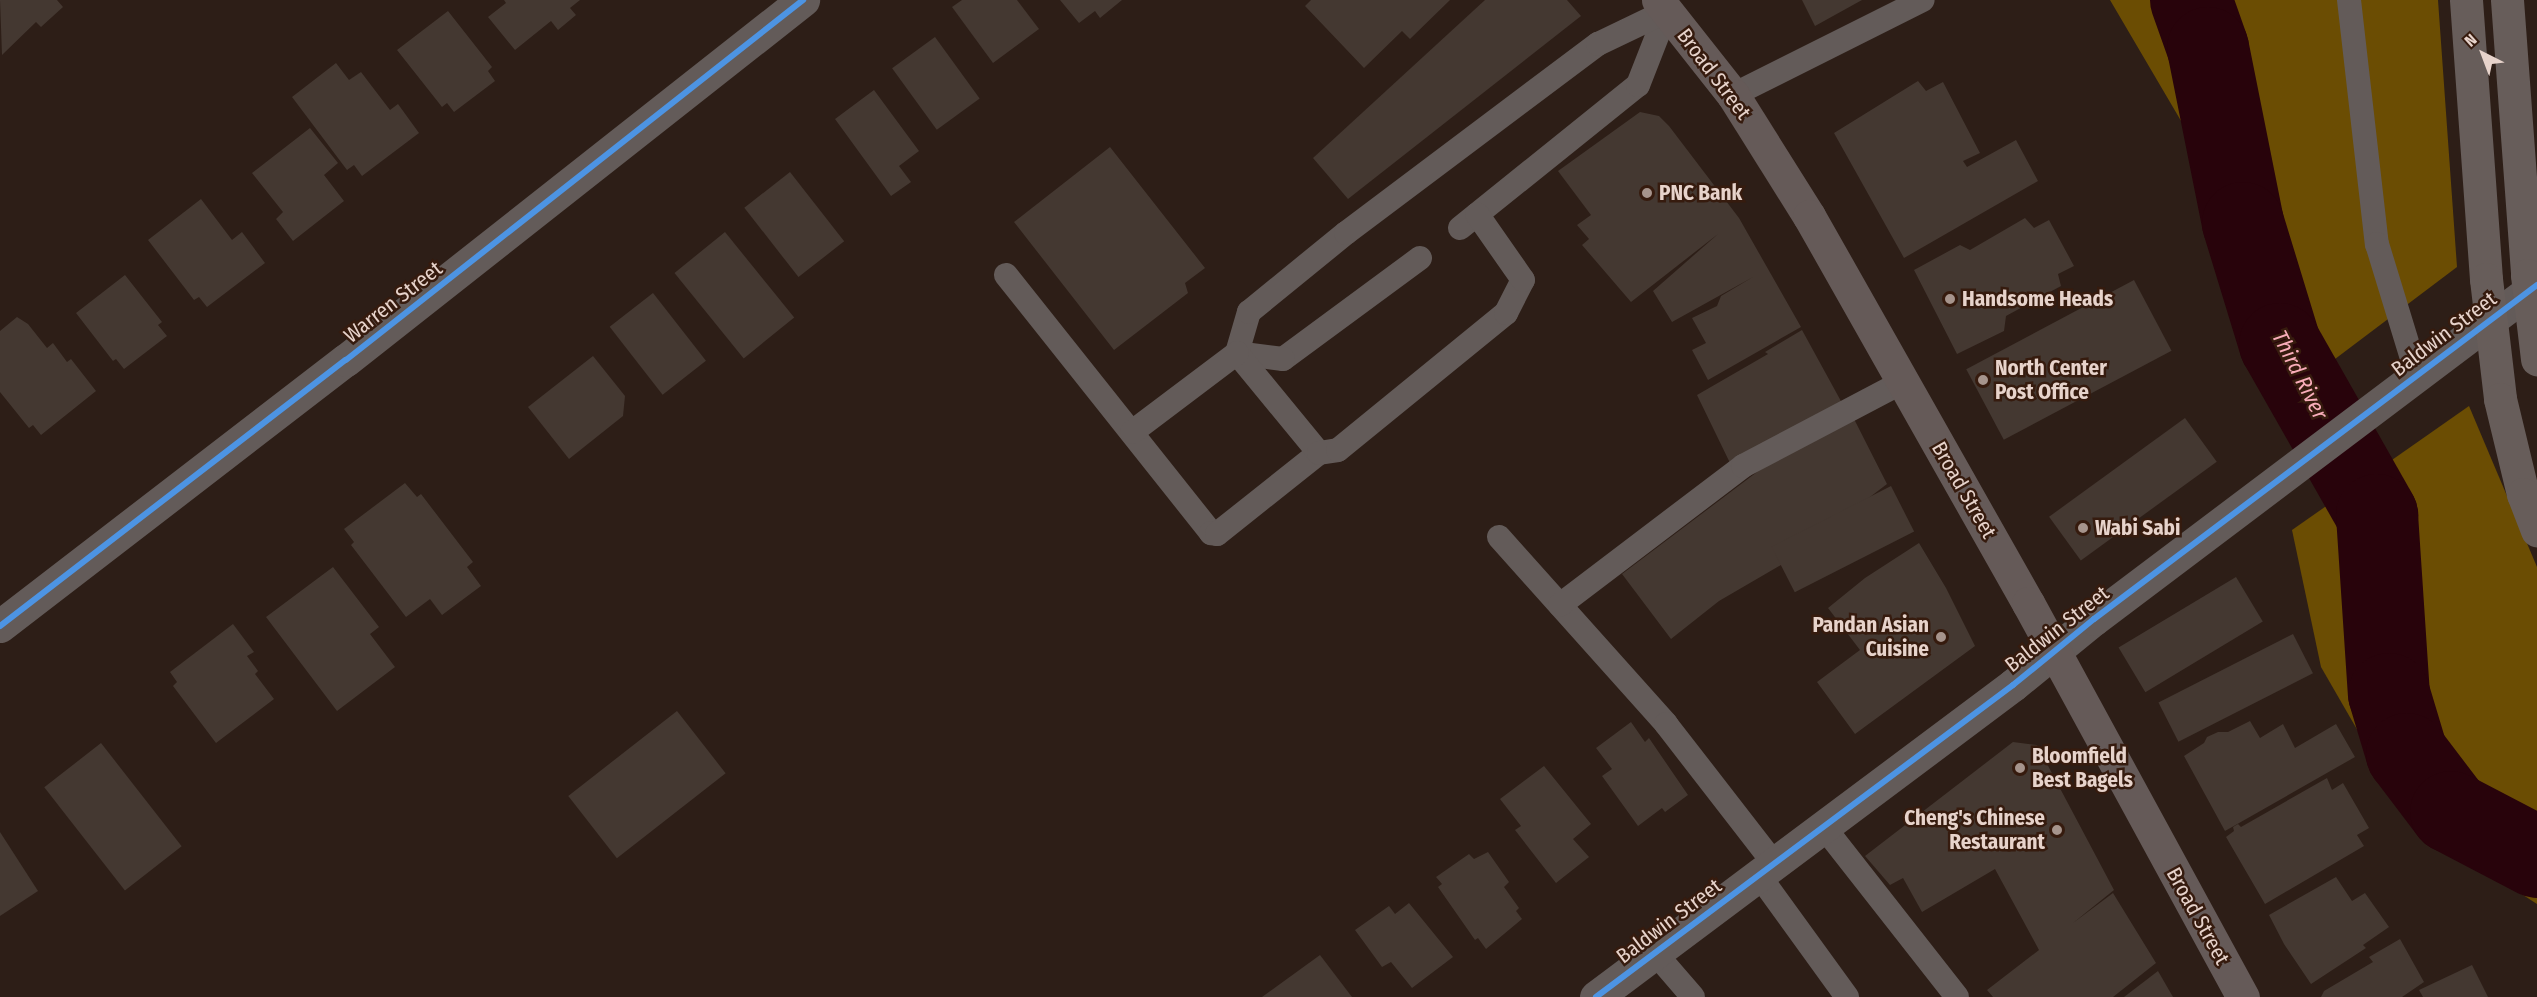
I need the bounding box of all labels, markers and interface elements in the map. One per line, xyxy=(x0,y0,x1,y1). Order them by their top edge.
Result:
street label: Broad Street xyxy=(1672,24,1756,124)
north arrow xyxy=(2453,24,2513,84)
text: N xyxy=(2461,30,2481,51)
place label: PNC Bank xyxy=(1659,180,1742,206)
marker: PNC Bank xyxy=(1640,186,1654,200)
street label: Warren Street xyxy=(339,256,447,348)
place label: Handsome Heads xyxy=(1962,286,2113,312)
street label: Baldwin Street xyxy=(2387,286,2501,382)
marker: Handsome Heads xyxy=(1943,292,1957,306)
water label: Third River xyxy=(2266,326,2334,424)
place label: North Center Post Office xyxy=(1995,355,2107,405)
marker: North Center Post Office xyxy=(1976,373,1990,387)
street label: Broad Street xyxy=(1926,437,2002,543)
place label: Wabi Sabi xyxy=(2095,515,2180,541)
marker: Wabi Sabi xyxy=(2076,521,2090,535)
street label: Baldwin Street xyxy=(2000,581,2114,677)
place label: Pandan Asian Cuisine xyxy=(1812,612,1929,662)
marker: Pandan Asian Cuisine xyxy=(1934,630,1948,644)
place label: Bloomfield Best Bagels xyxy=(2032,743,2133,793)
marker: Bloomfield Best Bagels xyxy=(2013,761,2027,775)
place label: Cheng's Chinese Restaurant xyxy=(1904,805,2045,855)
marker: Cheng's Chinese Restaurant xyxy=(2050,823,2064,837)
street label: Broad Street xyxy=(2161,863,2235,969)
street label: Baldwin Street xyxy=(1612,873,1726,969)

